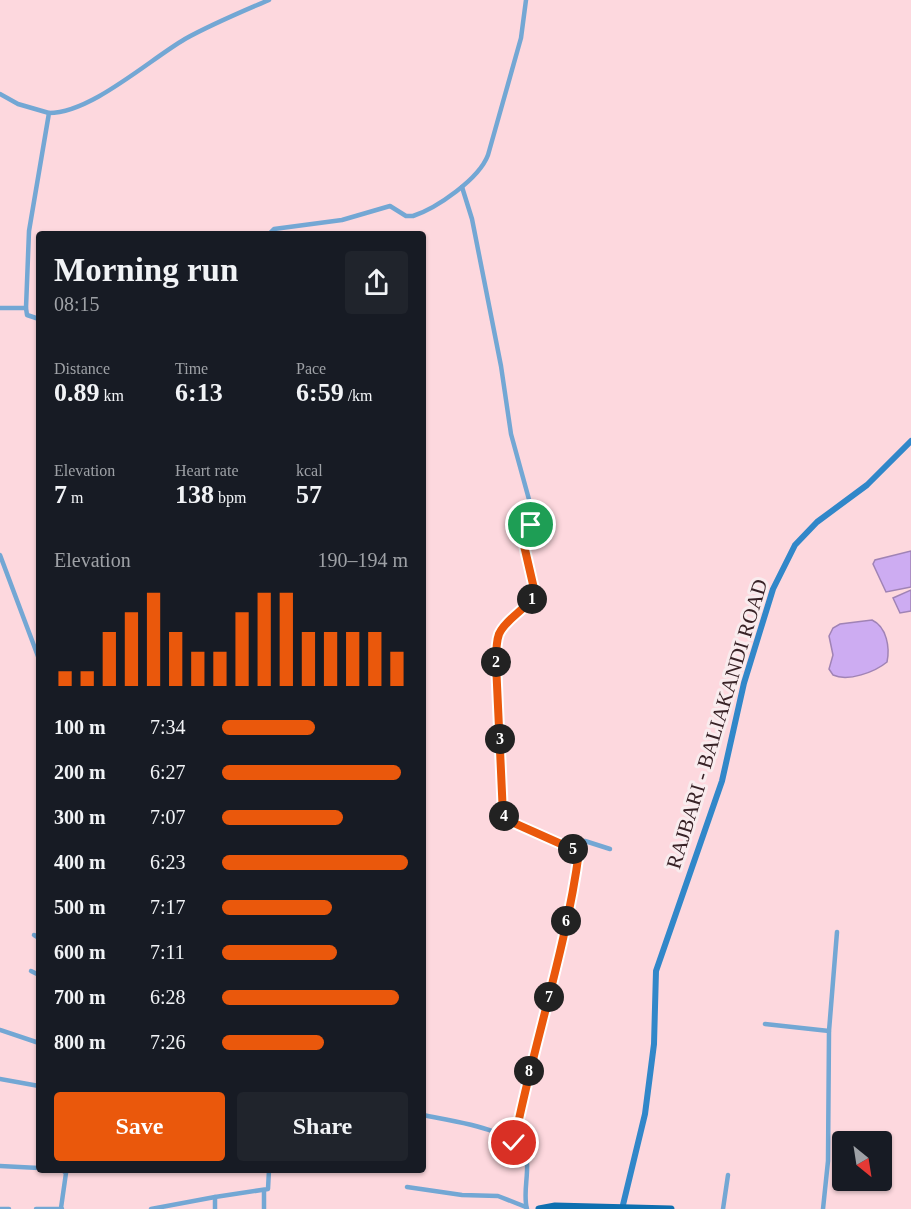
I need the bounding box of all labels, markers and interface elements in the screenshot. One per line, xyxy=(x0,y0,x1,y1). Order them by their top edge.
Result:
button: share xyxy=(345,251,408,314)
text: Morning run xyxy=(54,252,238,288)
text: 08:15 xyxy=(54,293,100,315)
text: Distance xyxy=(54,360,110,377)
text: Time xyxy=(175,360,208,377)
text: Pace xyxy=(296,360,326,377)
text: 0.89 xyxy=(54,378,100,407)
text: 6:13 xyxy=(175,378,223,407)
text: 6:59 xyxy=(296,378,344,407)
text: km xyxy=(100,387,124,404)
text: /km xyxy=(344,387,373,404)
text: Elevation xyxy=(54,462,115,479)
text: Heart rate xyxy=(175,462,239,479)
text: kcal xyxy=(296,462,323,479)
text: 7 xyxy=(54,480,67,509)
text: 138 xyxy=(175,480,214,509)
text: 57 xyxy=(296,480,322,509)
text: m xyxy=(67,489,83,506)
text: bpm xyxy=(214,489,246,506)
pin xyxy=(505,499,556,550)
icon: arrive xyxy=(514,508,547,541)
text: Elevation xyxy=(54,549,131,571)
text: 190–194 m xyxy=(317,549,408,571)
street label: RAJBARI - BALIAKANDI ROAD xyxy=(661,576,773,872)
pin: 1 xyxy=(517,584,547,614)
text: 1 xyxy=(528,590,536,607)
pin: 2 xyxy=(481,647,511,677)
text: 2 xyxy=(492,653,500,670)
text: 100 m xyxy=(54,716,106,738)
text: 7:34 xyxy=(150,716,186,738)
pin: 3 xyxy=(485,724,515,754)
text: 3 xyxy=(496,730,504,747)
text: 200 m xyxy=(54,761,106,783)
text: 6:27 xyxy=(150,761,186,783)
pin: 4 xyxy=(489,801,519,831)
text: 300 m xyxy=(54,806,106,828)
text: 7:07 xyxy=(150,806,186,828)
text: 4 xyxy=(500,807,508,824)
pin: 5 xyxy=(558,834,588,864)
text: 5 xyxy=(569,840,577,857)
text: 400 m xyxy=(54,851,106,873)
text: 6:23 xyxy=(150,851,186,873)
text: 500 m xyxy=(54,896,106,918)
text: 7:17 xyxy=(150,896,186,918)
pin: 6 xyxy=(551,906,581,936)
text: 6 xyxy=(562,912,570,929)
text: 600 m xyxy=(54,941,106,963)
text: 7:11 xyxy=(150,941,185,963)
pin: 7 xyxy=(534,982,564,1012)
text: 700 m xyxy=(54,986,106,1008)
text: 6:28 xyxy=(150,986,186,1008)
text: 7 xyxy=(545,988,553,1005)
text: 800 m xyxy=(54,1031,106,1053)
text: 7:26 xyxy=(150,1031,186,1053)
pin: 8 xyxy=(514,1056,544,1086)
text: 8 xyxy=(525,1062,533,1079)
button: Save xyxy=(54,1092,225,1161)
button: Share xyxy=(237,1092,408,1161)
pin xyxy=(488,1117,539,1168)
icon: check xyxy=(497,1126,530,1159)
north arrow xyxy=(832,1131,892,1191)
map controls xyxy=(832,1131,892,1191)

